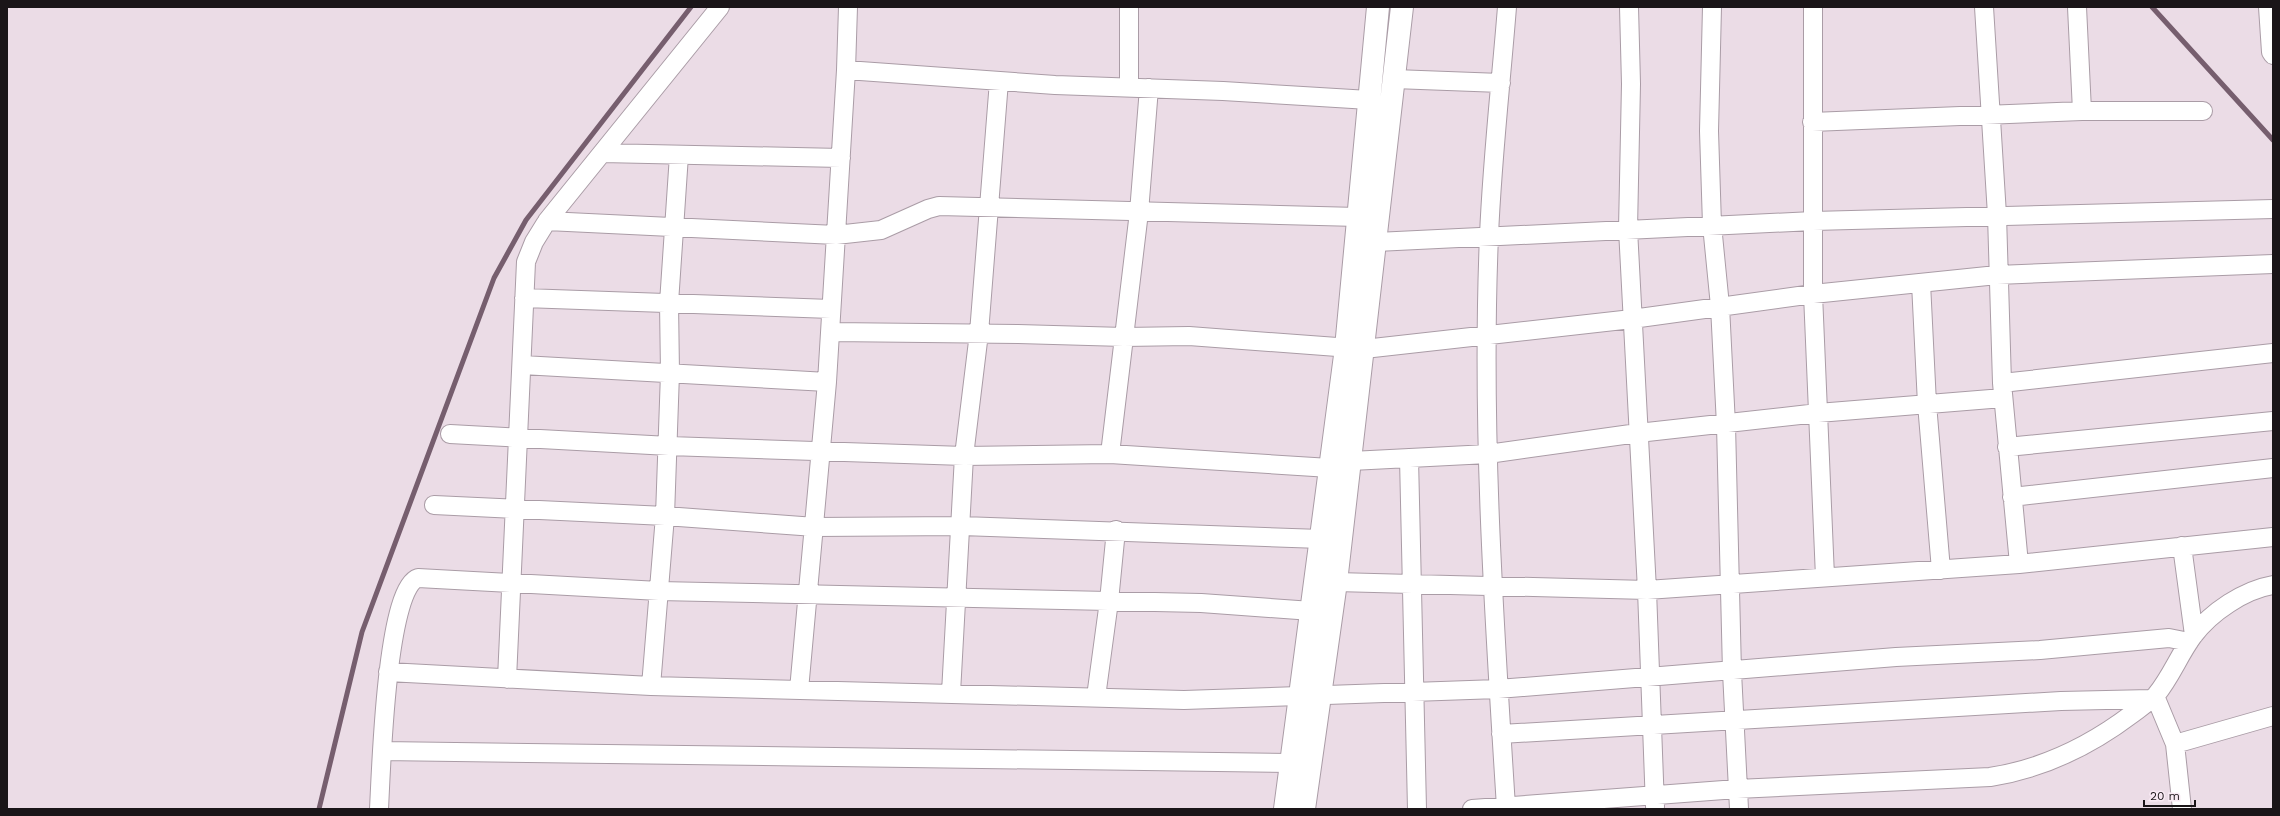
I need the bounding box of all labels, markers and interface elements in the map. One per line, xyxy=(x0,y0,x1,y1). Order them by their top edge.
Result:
scale bar xyxy=(2144,782,2195,808)
text: 20 m xyxy=(2150,789,2180,803)

